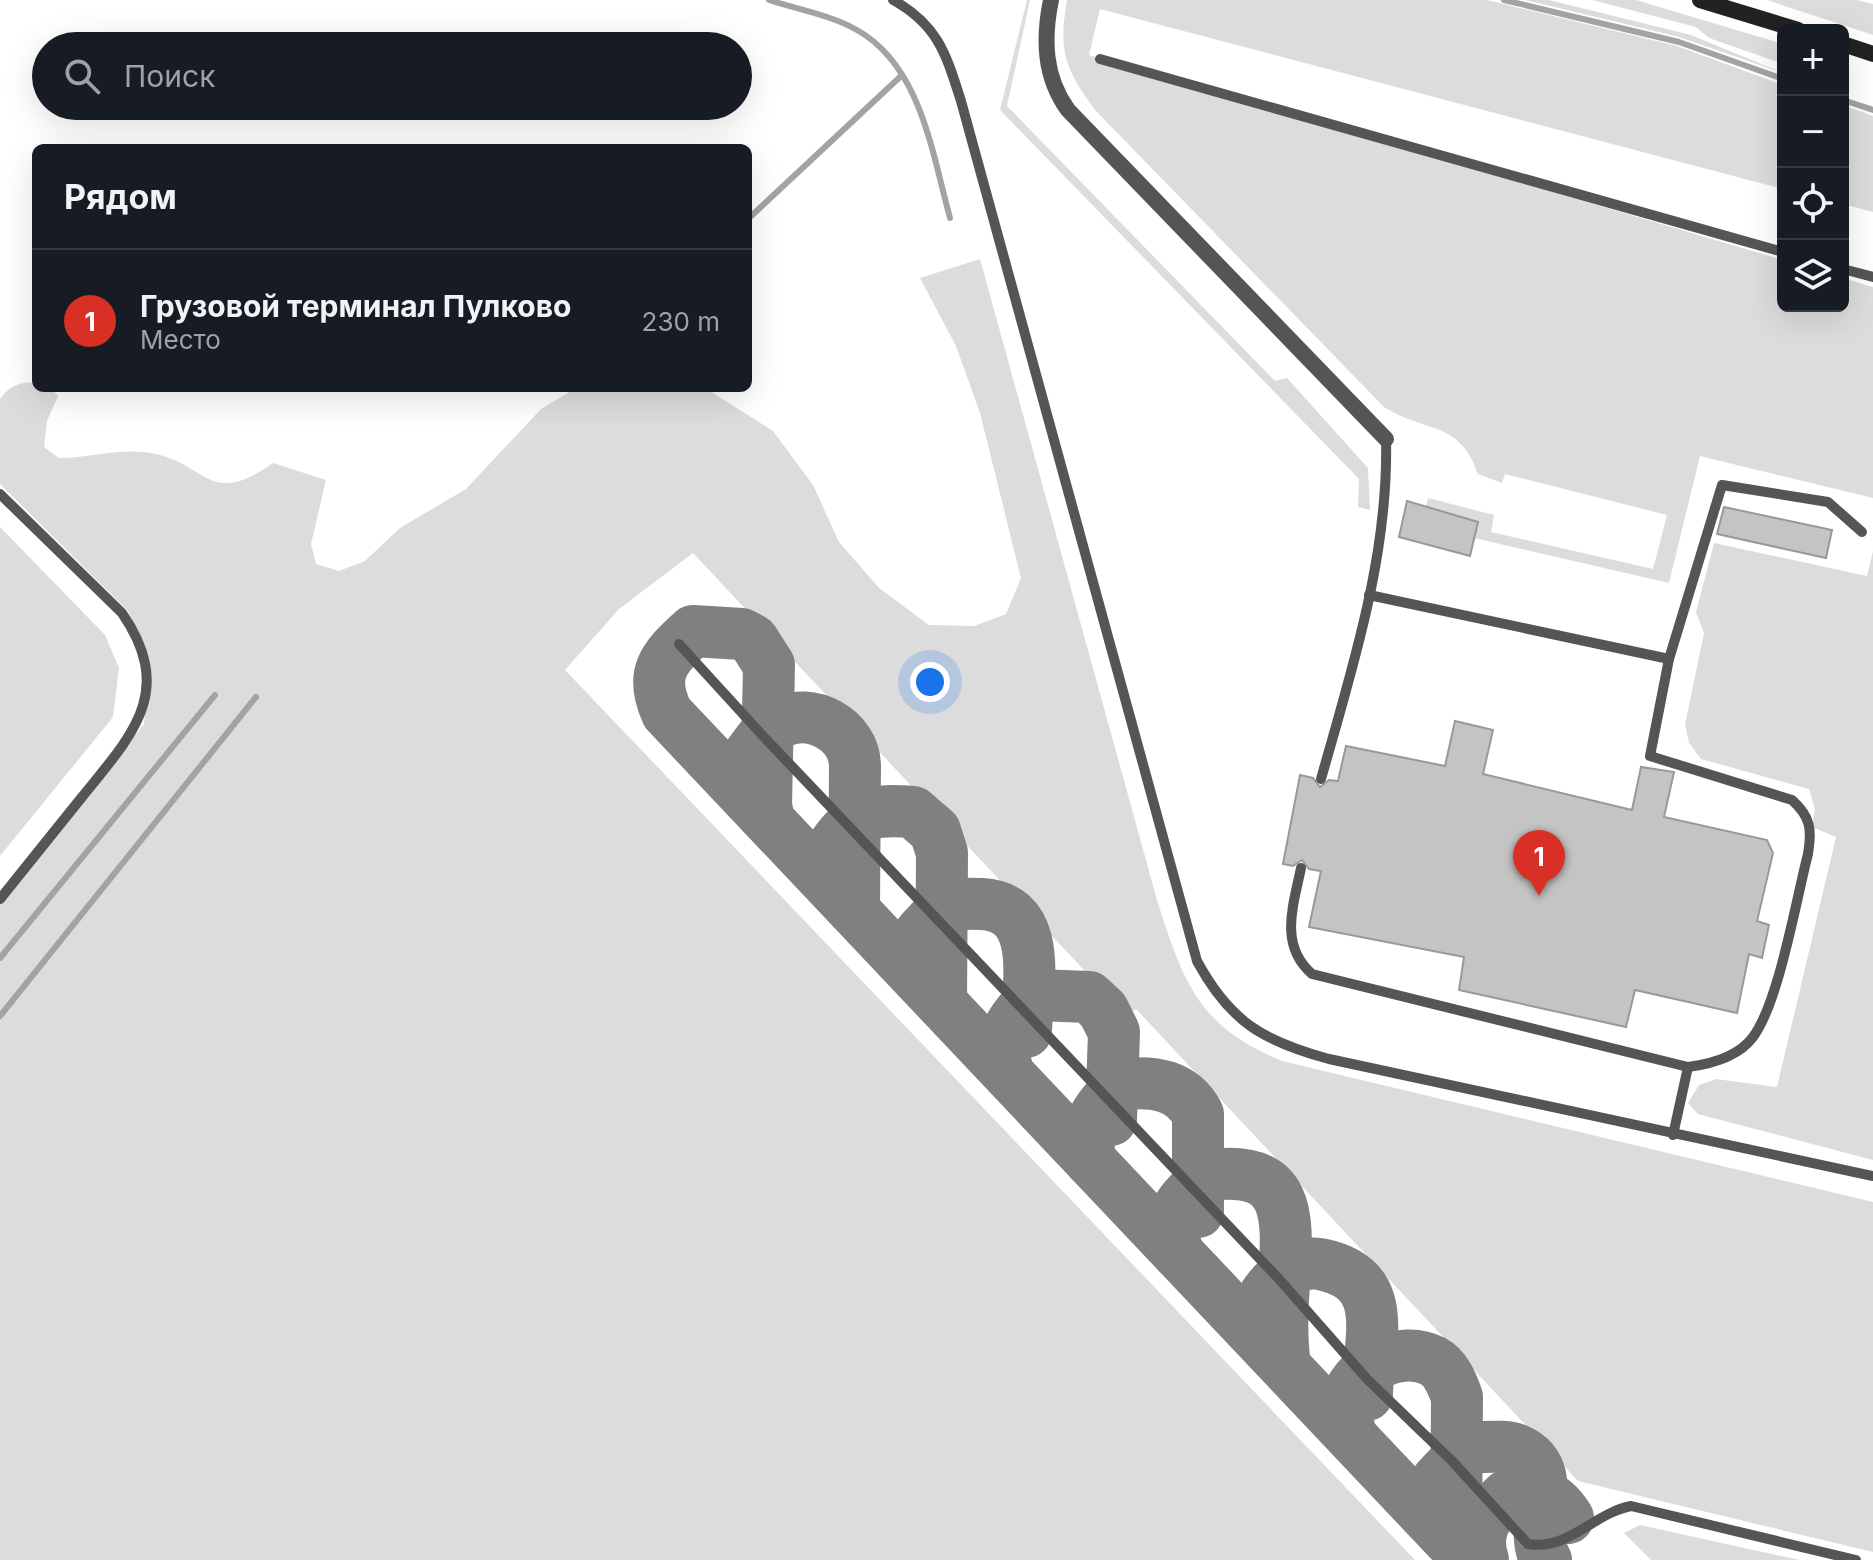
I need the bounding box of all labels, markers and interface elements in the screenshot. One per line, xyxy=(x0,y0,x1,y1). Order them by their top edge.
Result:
map controls xyxy=(1777,24,1849,312)
button: + xyxy=(1777,24,1849,96)
search box xyxy=(32,32,752,120)
icon: search xyxy=(60,54,104,98)
text: Поиск xyxy=(124,58,215,94)
button: − xyxy=(1777,96,1849,168)
button: locate xyxy=(1777,168,1849,240)
text: Рядом xyxy=(64,176,177,217)
button: layers xyxy=(1777,240,1849,312)
text: Грузовой терминал Пулково xyxy=(140,288,571,324)
text: 1 xyxy=(84,306,96,337)
text: 230 m xyxy=(642,306,720,337)
text: Место xyxy=(140,324,221,355)
your location xyxy=(910,662,950,702)
pin: 1 xyxy=(1513,830,1565,896)

